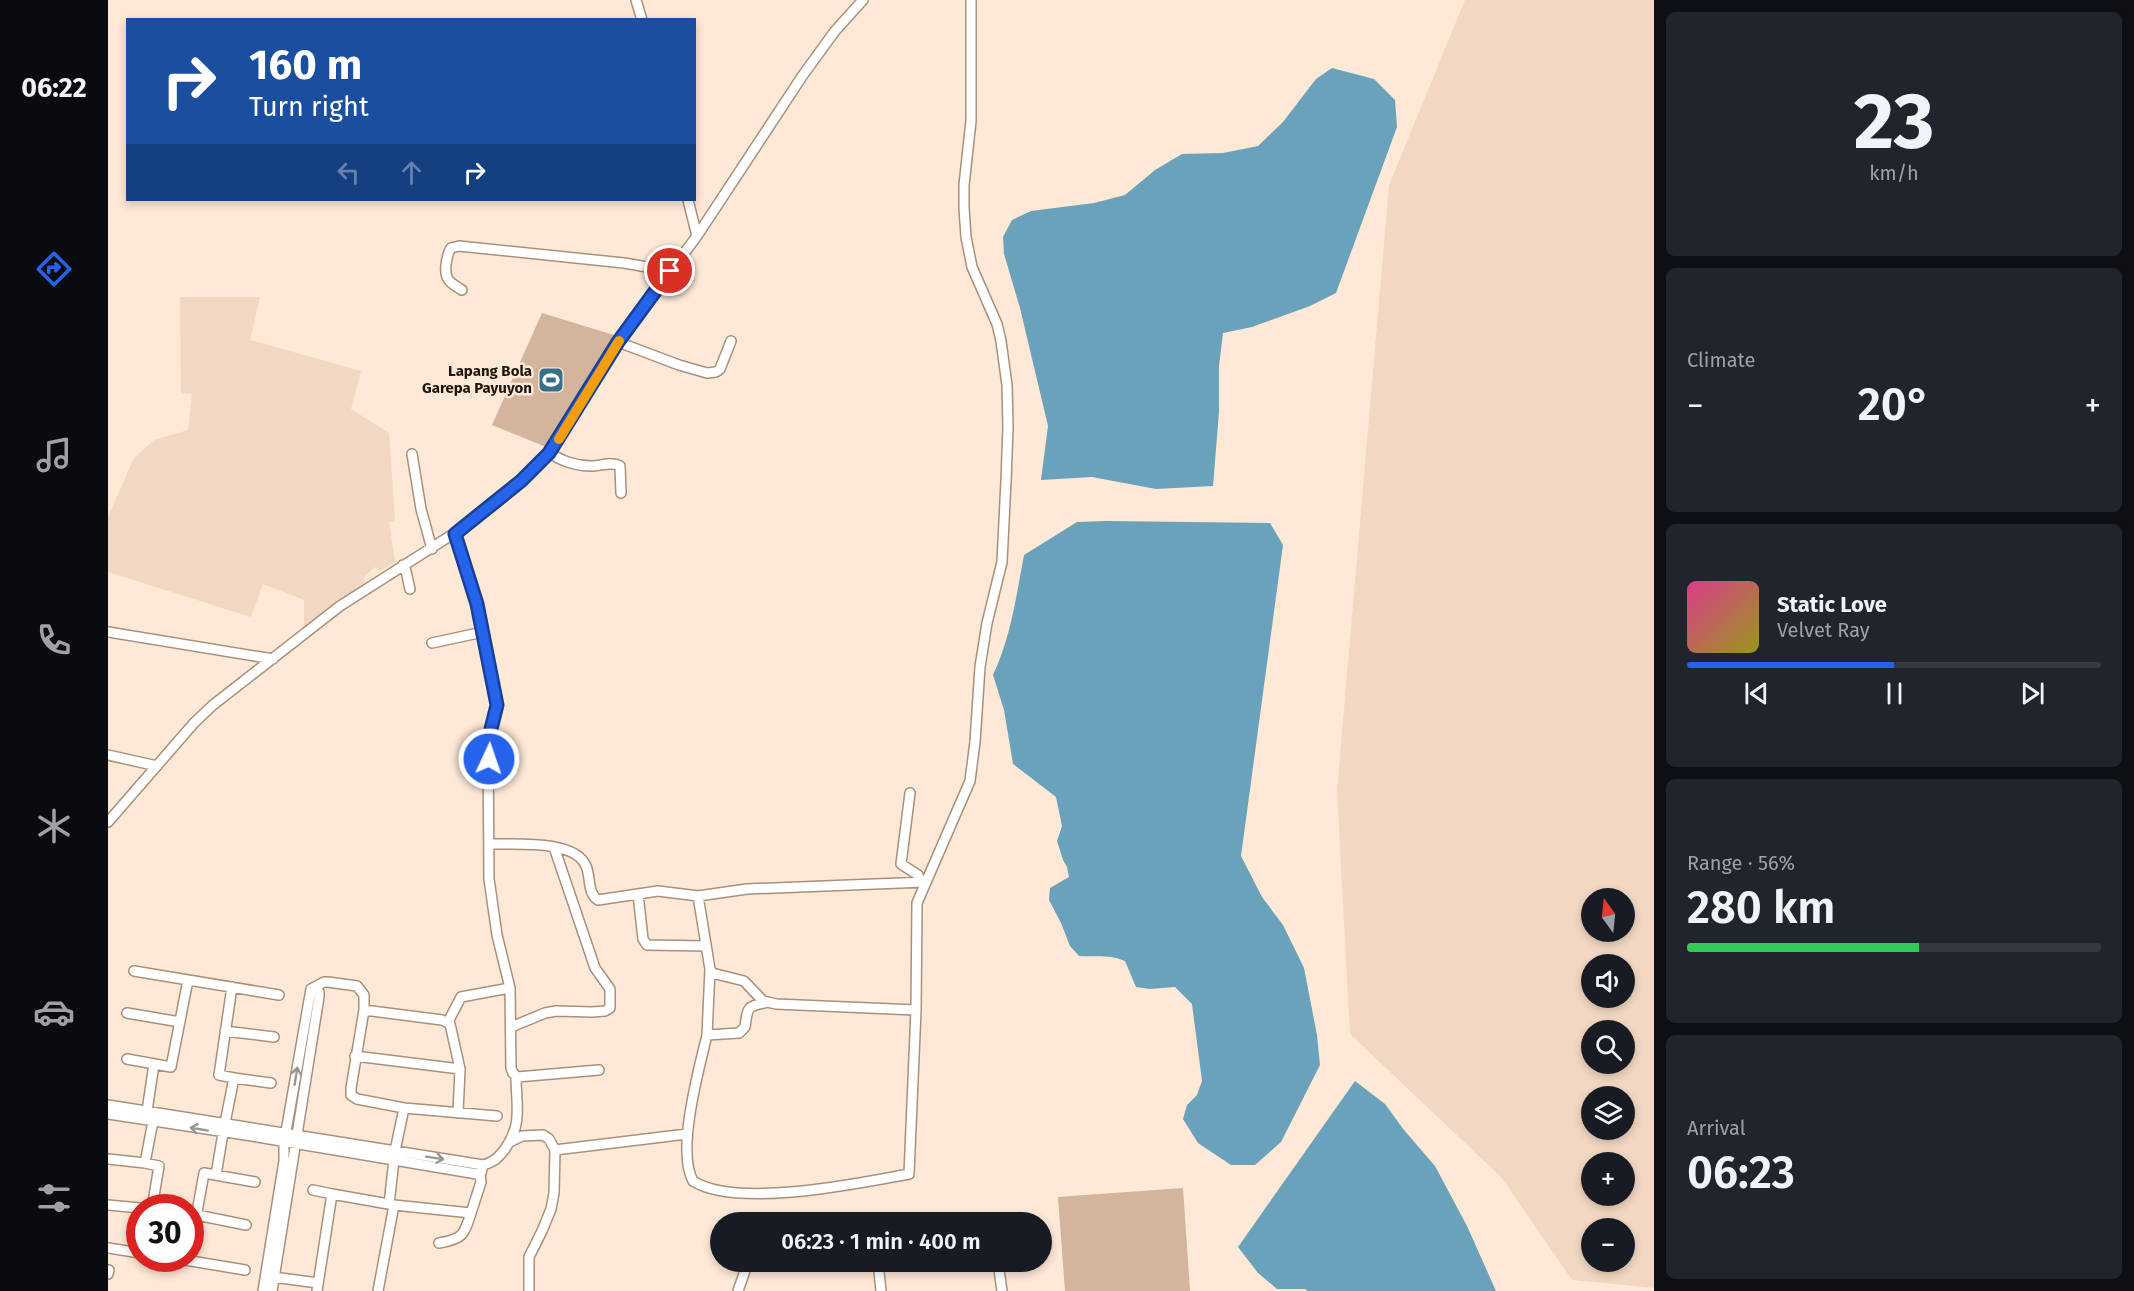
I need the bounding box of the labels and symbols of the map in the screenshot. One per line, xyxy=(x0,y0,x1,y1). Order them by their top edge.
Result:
pin xyxy=(644,245,695,296)
place label: Lapang Bola Garepa Payuyon xyxy=(422,362,532,397)
sports icon: Lapang Bola Garepa Payuyon xyxy=(536,365,566,395)
position arrow xyxy=(457,727,521,791)
north arrow xyxy=(1581,888,1635,942)
one-way arrow xyxy=(290,1067,301,1087)
one-way arrow xyxy=(190,1123,210,1134)
one-way arrow xyxy=(425,1152,445,1163)
speed limit sign: 30 xyxy=(126,1194,204,1272)

